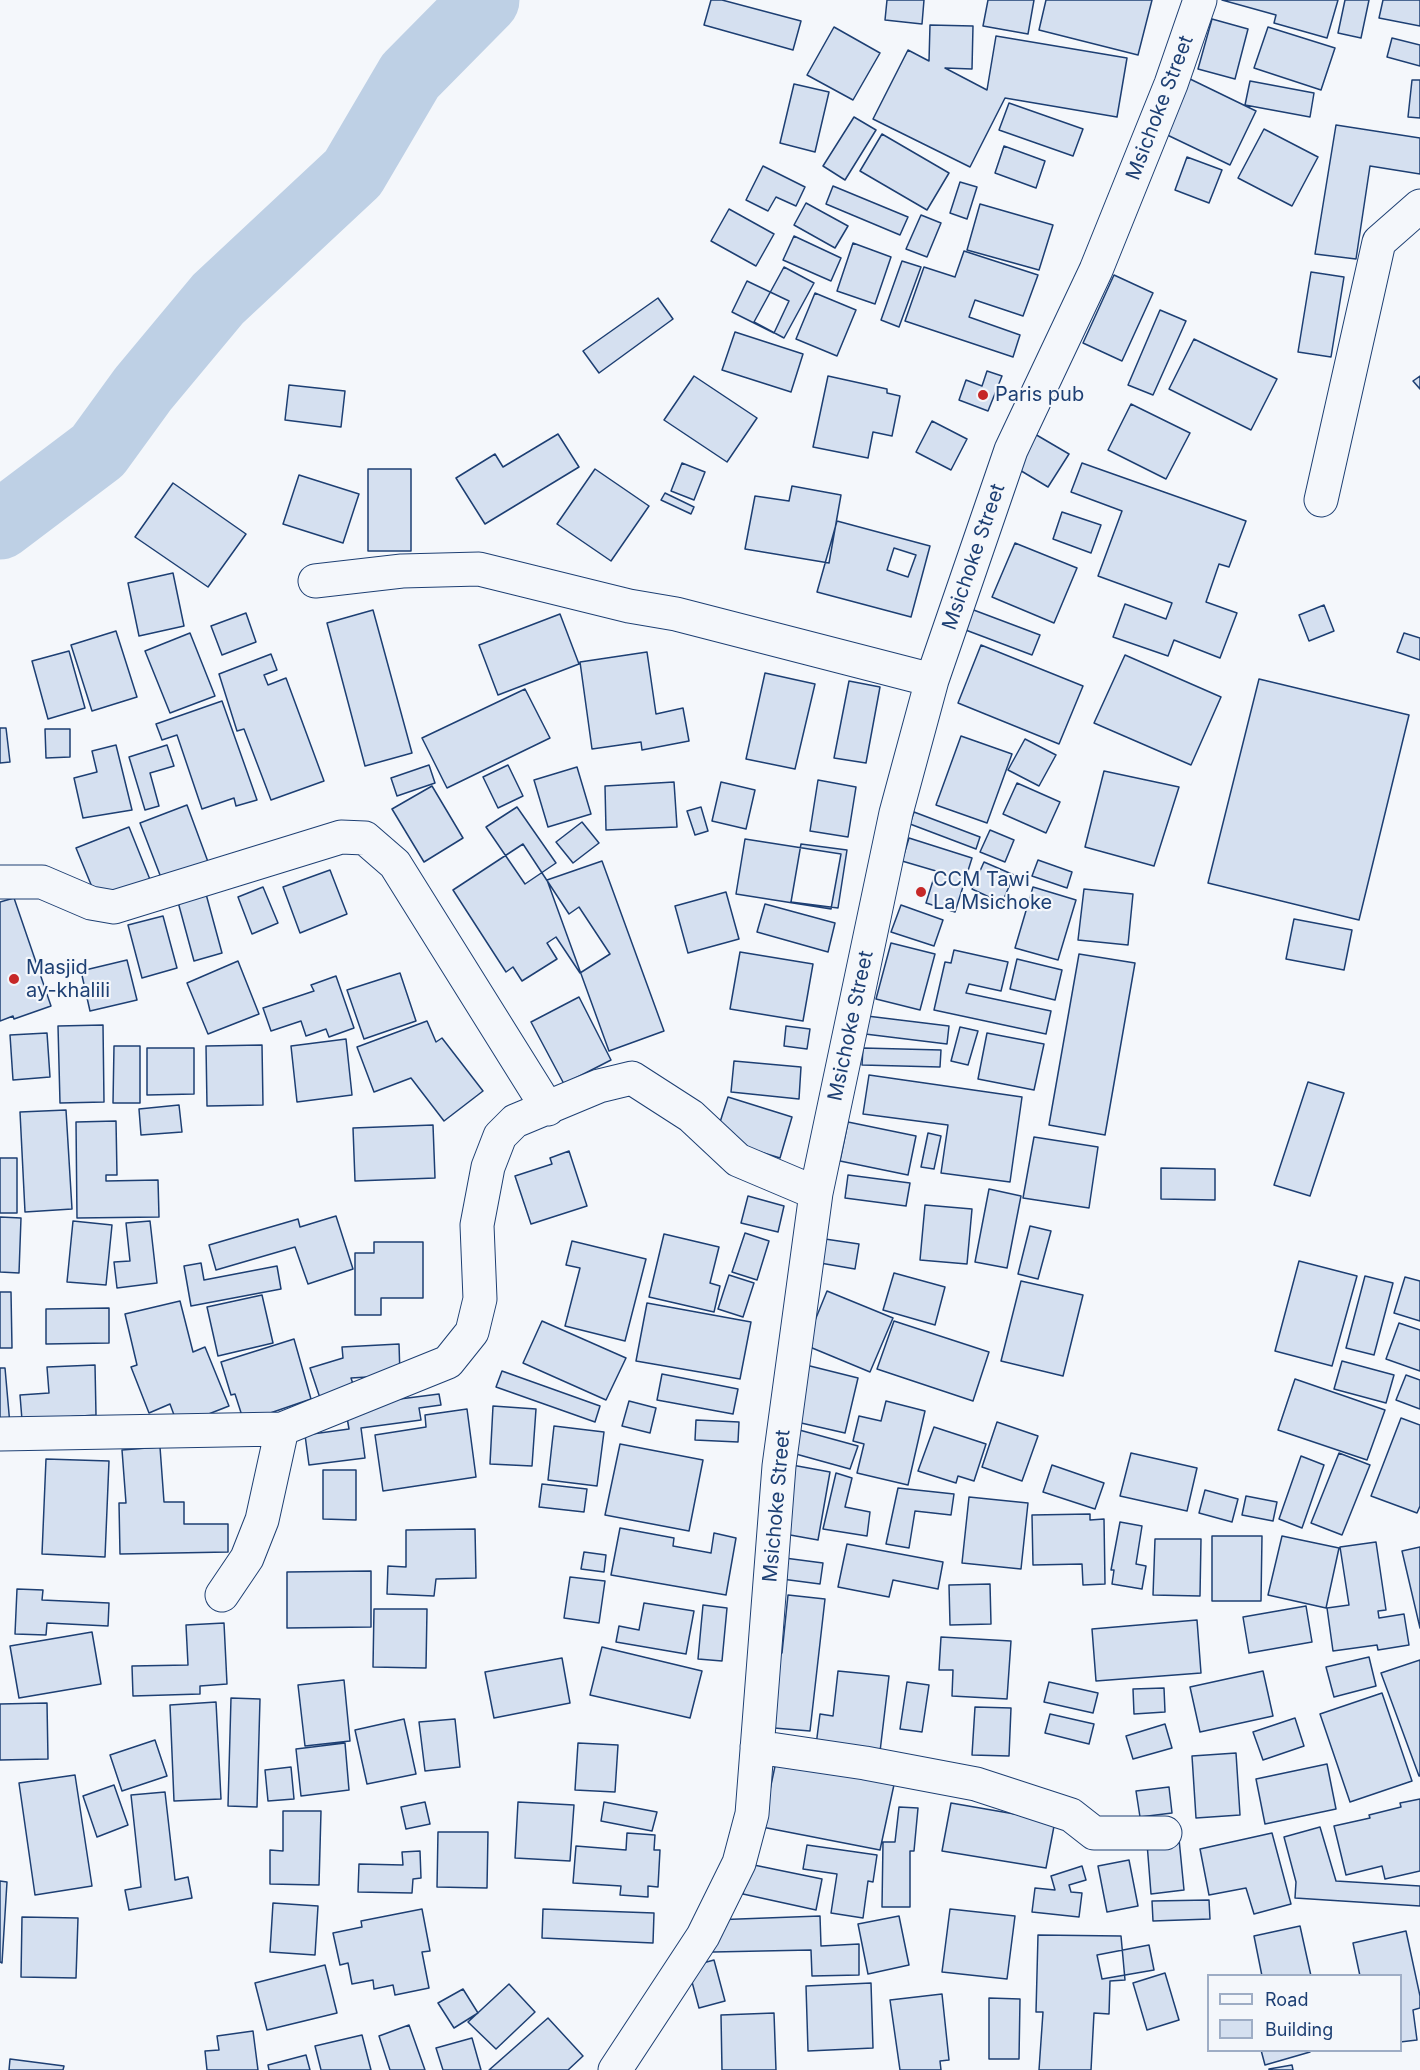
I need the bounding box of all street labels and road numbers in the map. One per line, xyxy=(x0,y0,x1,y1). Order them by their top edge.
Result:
street label: Msichoke Street xyxy=(1121,32,1199,184)
street label: Msichoke Street xyxy=(938,481,1010,633)
street label: Msichoke Street xyxy=(823,949,879,1103)
street label: Msichoke Street xyxy=(758,1429,796,1583)

